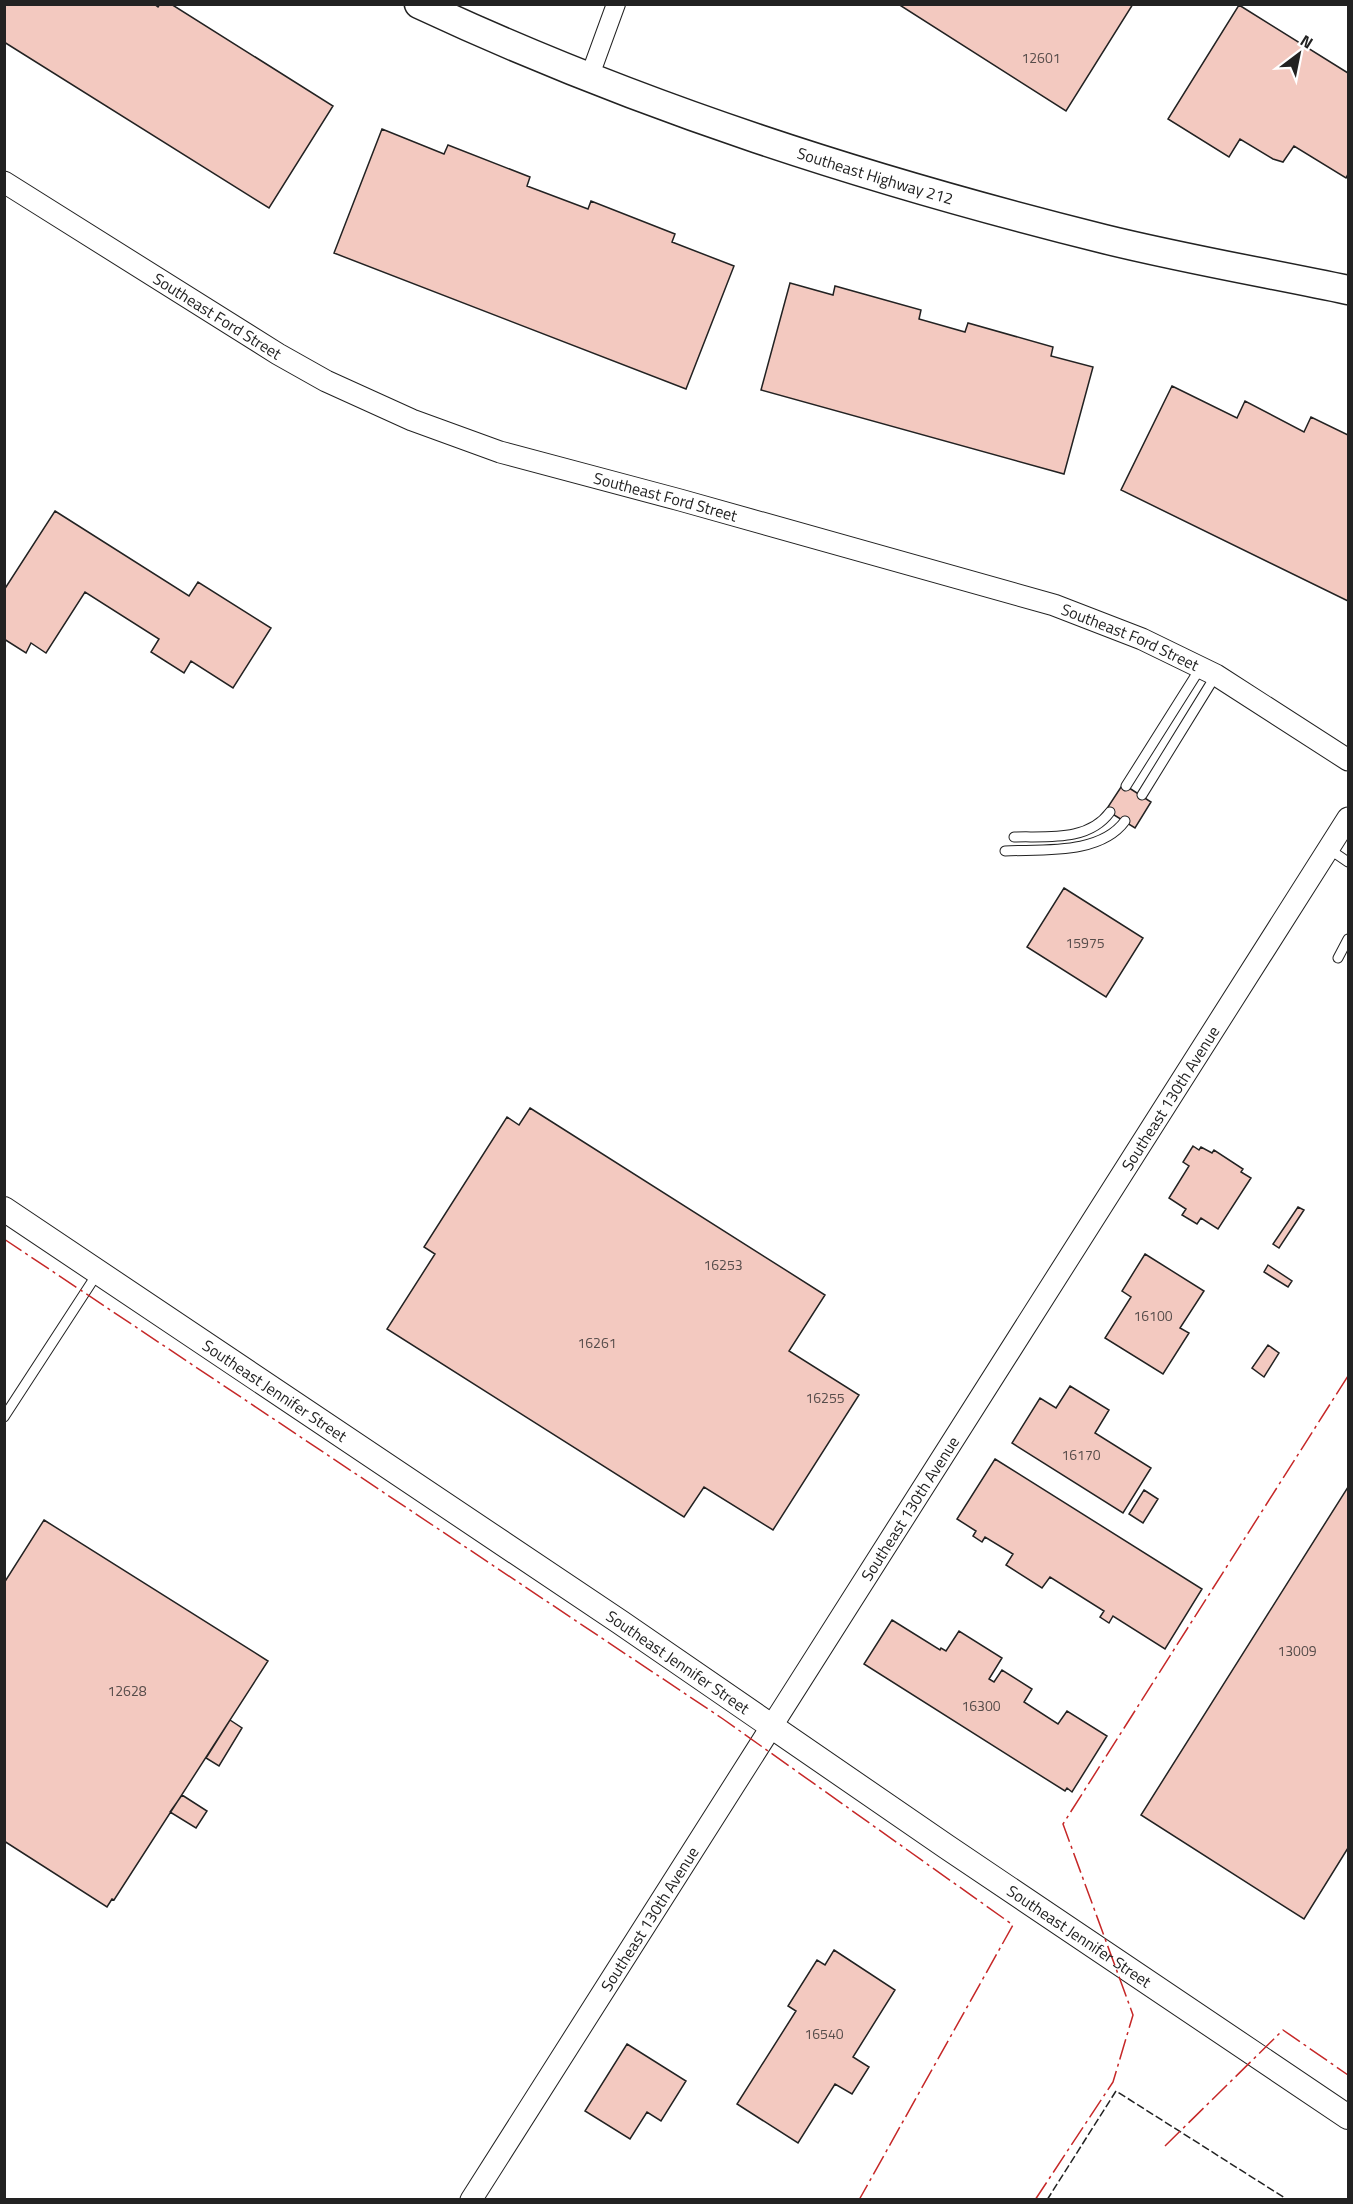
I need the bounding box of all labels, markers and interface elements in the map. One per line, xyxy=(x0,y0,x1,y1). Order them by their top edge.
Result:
north arrow xyxy=(1269,24,1329,84)
text: N xyxy=(1296,28,1318,54)
house number: 12601 xyxy=(1021,47,1061,68)
street label: Southeast Highway 212 xyxy=(794,141,956,210)
street label: Southeast Ford Street xyxy=(148,267,287,366)
street label: Southeast Ford Street xyxy=(591,466,740,528)
street label: Southeast Ford Street xyxy=(1058,597,1203,677)
house number: 15975 xyxy=(1065,932,1105,953)
street label: Southeast 130th Avenue xyxy=(1115,1021,1225,1175)
house number: 16253 xyxy=(703,1254,743,1275)
house number: 16100 xyxy=(1133,1305,1173,1326)
house number: 16261 xyxy=(577,1332,617,1353)
street label: Southeast Jennifer Street xyxy=(198,1333,352,1448)
house number: 16255 xyxy=(805,1387,845,1408)
street label: Southeast 130th Avenue xyxy=(855,1431,965,1586)
house number: 16170 xyxy=(1061,1444,1101,1465)
street label: Southeast Jennifer Street xyxy=(601,1604,755,1720)
house number: 13009 xyxy=(1277,1640,1317,1661)
house number: 12628 xyxy=(107,1680,147,1701)
house number: 16300 xyxy=(961,1695,1001,1716)
street label: Southeast 130th Avenue xyxy=(594,1842,704,1996)
street label: Southeast Jennifer Street xyxy=(1002,1879,1157,1994)
house number: 16540 xyxy=(804,2023,844,2044)

